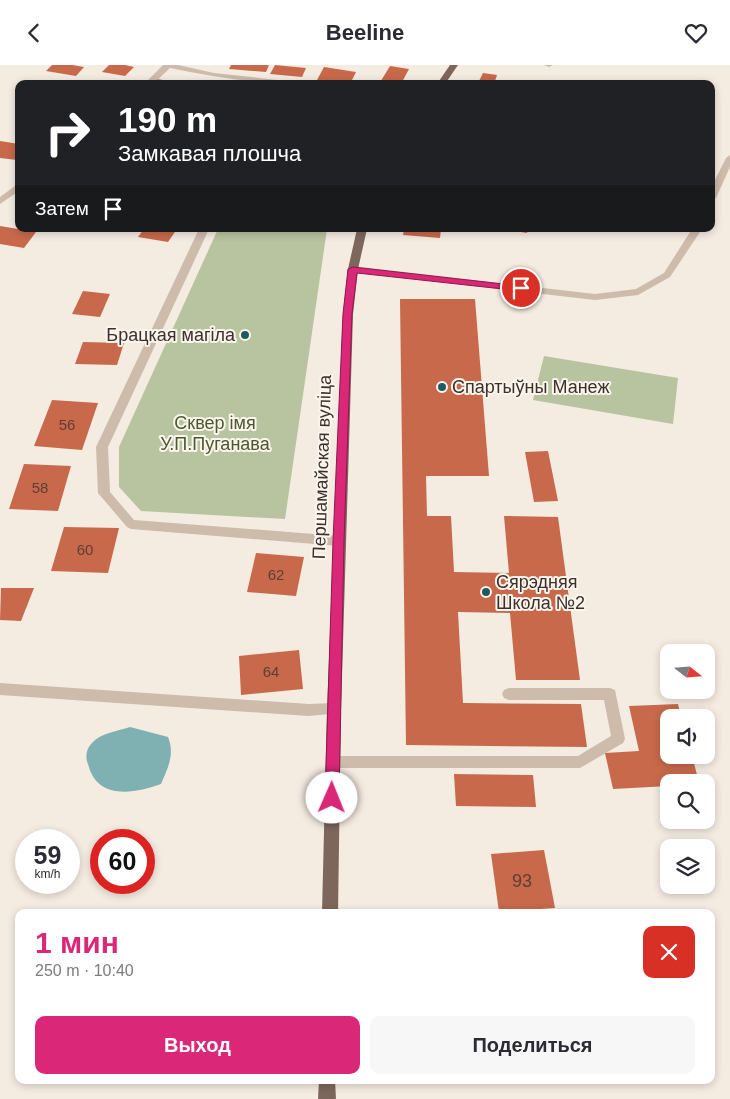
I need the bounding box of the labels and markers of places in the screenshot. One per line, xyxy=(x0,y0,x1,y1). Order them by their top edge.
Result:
pin xyxy=(500,267,542,309)
place label: Брацкая магіла xyxy=(106,325,236,345)
marker: Брацкая магіла xyxy=(239,329,251,341)
place label: Спартыўны Манеж xyxy=(452,377,609,397)
marker: Спартыўны Манеж xyxy=(436,381,448,393)
place label: Сярэдняя Школа №2 xyxy=(496,572,585,613)
marker: Сярэдняя Школа №2 xyxy=(480,586,492,598)

